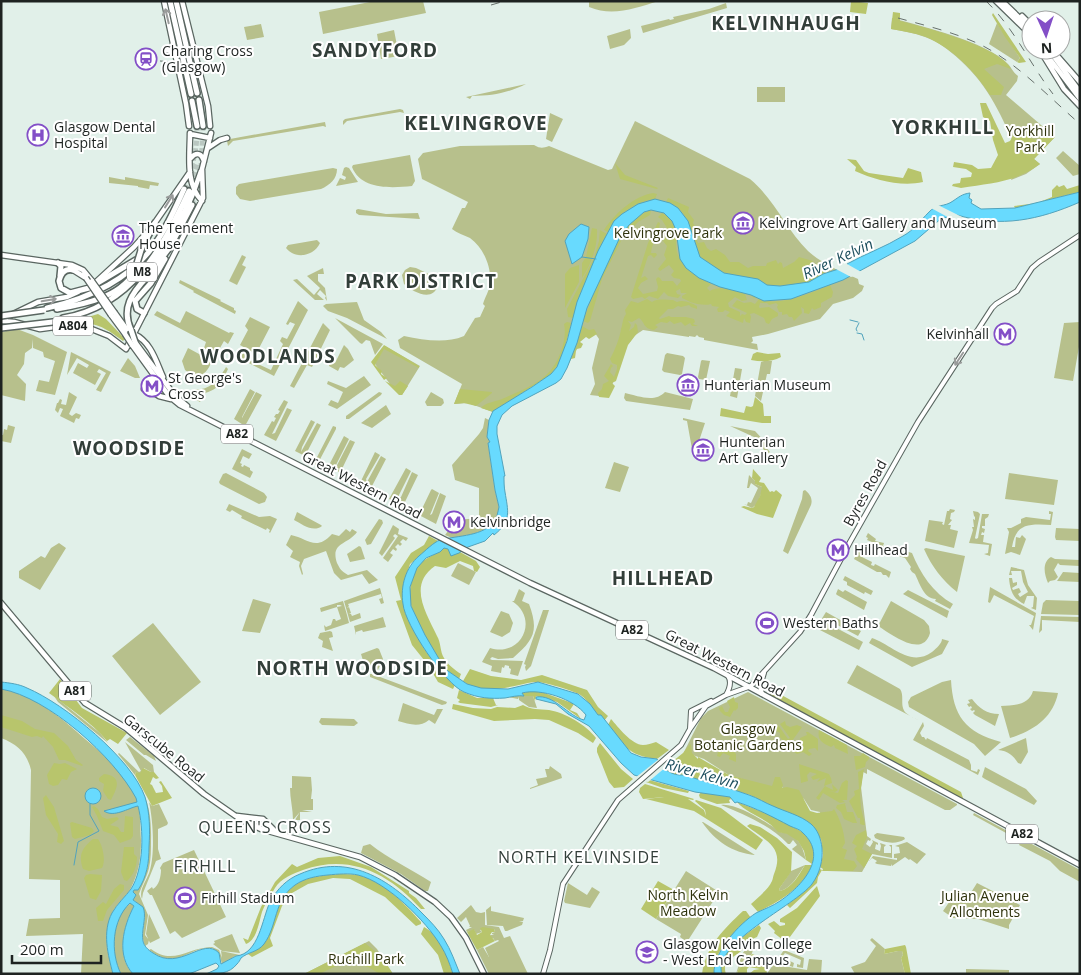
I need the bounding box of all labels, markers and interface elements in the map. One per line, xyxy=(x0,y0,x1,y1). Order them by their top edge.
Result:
one-way arrow xyxy=(162,9,171,25)
district label: KELVINHAUGH xyxy=(711,10,861,36)
north arrow xyxy=(1021,10,1071,60)
district label: SANDYFORD xyxy=(312,37,438,63)
text: N xyxy=(1041,39,1053,58)
place label: Charing Cross (Glasgow) xyxy=(162,41,253,76)
station icon: Charing Cross (Glasgow) xyxy=(134,47,158,71)
district label: KELVINGROVE xyxy=(404,110,548,136)
district label: YORKHILL xyxy=(892,114,994,140)
place label: Glasgow Dental Hospital xyxy=(54,117,156,152)
park label: Yorkhill Park xyxy=(1006,121,1054,156)
hospital icon: Glasgow Dental Hospital xyxy=(26,123,50,147)
one-way arrow xyxy=(164,194,175,208)
museum icon: Kelvingrove Art Gallery and Museum xyxy=(731,211,755,235)
place label: Kelvingrove Art Gallery and Museum xyxy=(759,213,997,232)
place label: The Tenement House xyxy=(139,218,233,253)
park label: Kelvingrove Park xyxy=(614,223,723,242)
museum icon: The Tenement House xyxy=(111,224,135,248)
water label: River Kelvin xyxy=(799,233,876,283)
road number: M8 xyxy=(127,262,157,282)
district label: PARK DISTRICT xyxy=(345,268,497,294)
one-way arrow xyxy=(41,294,57,304)
road number: A804 xyxy=(53,316,93,336)
metro station icon: Kelvinhall xyxy=(993,322,1017,346)
place label: Kelvinhall xyxy=(926,324,989,343)
district label: WOODLANDS xyxy=(200,343,336,369)
one-way arrow xyxy=(954,352,964,366)
place label: St George's Cross xyxy=(168,368,242,403)
museum icon: Hunterian Museum xyxy=(676,373,700,397)
metro station icon: St George's Cross xyxy=(140,374,164,398)
place label: Hunterian Museum xyxy=(704,375,831,394)
road number: A82 xyxy=(221,424,253,444)
place label: Hunterian Art Gallery xyxy=(719,432,789,467)
district label: WOODSIDE xyxy=(73,435,185,461)
museum icon: Hunterian Art Gallery xyxy=(691,438,715,462)
street label: Great Western Road xyxy=(299,446,425,523)
street label: Byres Road xyxy=(838,456,891,529)
metro station icon: Kelvinbridge xyxy=(442,510,466,534)
place label: Kelvinbridge xyxy=(470,512,551,531)
metro station icon: Hillhead xyxy=(826,538,850,562)
place label: Hillhead xyxy=(854,540,908,559)
district label: HILLHEAD xyxy=(612,565,714,591)
sports icon: Western Baths xyxy=(755,611,779,635)
place label: Western Baths xyxy=(783,613,879,632)
road number: A82 xyxy=(616,620,648,640)
street label: Great Western Road xyxy=(662,624,788,701)
district label: NORTH WOODSIDE xyxy=(256,655,448,681)
road number: A81 xyxy=(59,681,91,700)
street label: Garscube Road xyxy=(120,709,209,786)
park label: Glasgow Botanic Gardens xyxy=(694,719,802,754)
water label: River Kelvin xyxy=(663,753,741,793)
district label: QUEEN'S CROSS xyxy=(198,816,332,838)
road number: A82 xyxy=(1006,824,1038,844)
district label: NORTH KELVINSIDE xyxy=(498,846,660,868)
district label: FIRHILL xyxy=(174,855,236,877)
park label: North Kelvin Meadow xyxy=(648,885,728,920)
sports icon: Firhill Stadium xyxy=(173,886,197,910)
park label: Julian Avenue Allotments xyxy=(939,886,1029,921)
place label: Firhill Stadium xyxy=(201,888,294,907)
scale bar xyxy=(12,932,101,964)
place label: Glasgow Kelvin College - West End Campus xyxy=(663,934,812,969)
text: 200 m xyxy=(20,939,64,959)
school or university icon: Glasgow Kelvin College - West End Campus xyxy=(635,940,659,964)
park label: Ruchill Park xyxy=(328,949,405,968)

